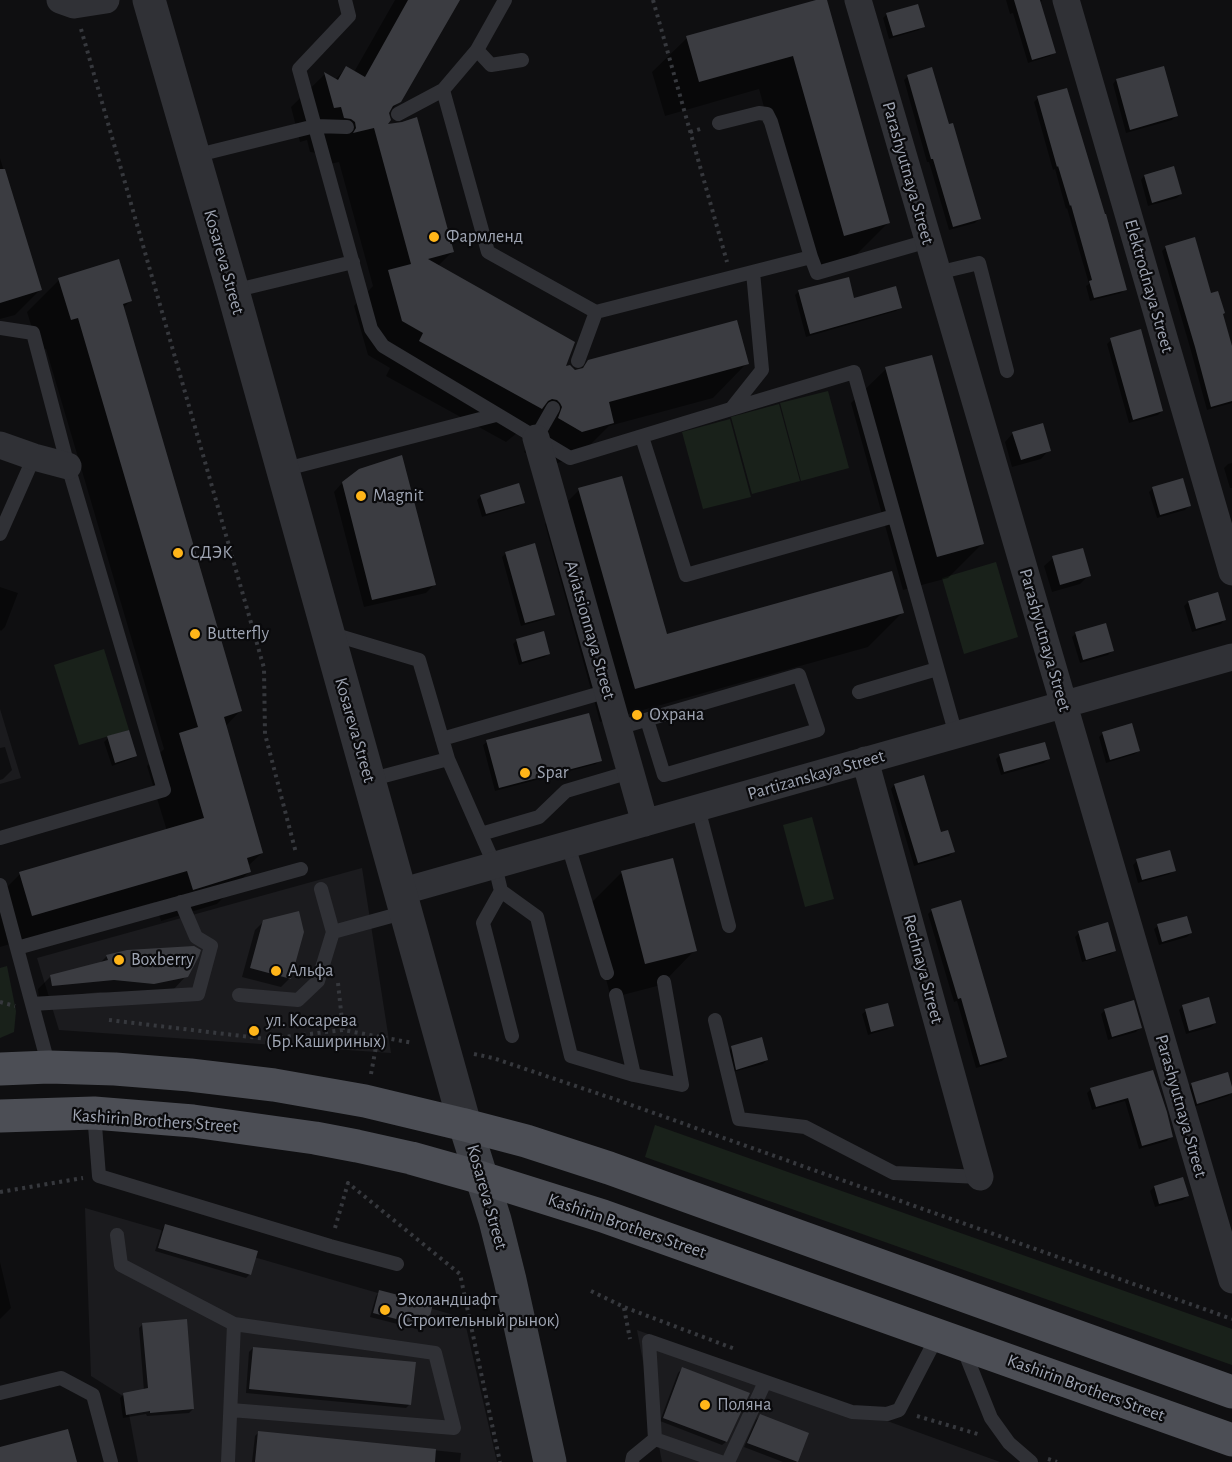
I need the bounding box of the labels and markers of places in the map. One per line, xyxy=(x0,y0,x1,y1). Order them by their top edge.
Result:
place label: Фармленд xyxy=(446,226,523,248)
marker: Фармленд xyxy=(427,230,441,244)
place label: Magnit xyxy=(373,485,423,507)
marker: Magnit xyxy=(354,489,368,503)
place label: СДЭК xyxy=(190,542,233,564)
marker: СДЭК xyxy=(171,546,185,560)
place label: Butterfly xyxy=(207,623,269,645)
marker: Butterfly xyxy=(188,627,202,641)
place label: Охрана xyxy=(649,704,704,726)
marker: Охрана xyxy=(630,708,644,722)
place label: Spar xyxy=(537,762,569,784)
marker: Spar xyxy=(518,766,532,780)
place label: Boxberry xyxy=(131,949,194,971)
marker: Boxberry xyxy=(112,953,126,967)
place label: Альфа xyxy=(288,960,334,982)
marker: Альфа xyxy=(269,964,283,978)
place label: ул. Косарева (Бр.Кашириных) xyxy=(266,1010,387,1052)
marker: ул. Косарева (Бр.Кашириных) xyxy=(247,1024,261,1038)
place label: Эколандшафт (Строительный рынок) xyxy=(397,1289,560,1332)
marker: Эколандшафт (Строительный рынок) xyxy=(378,1303,392,1317)
place label: Поляна xyxy=(717,1394,771,1416)
marker: Поляна xyxy=(698,1398,712,1412)

